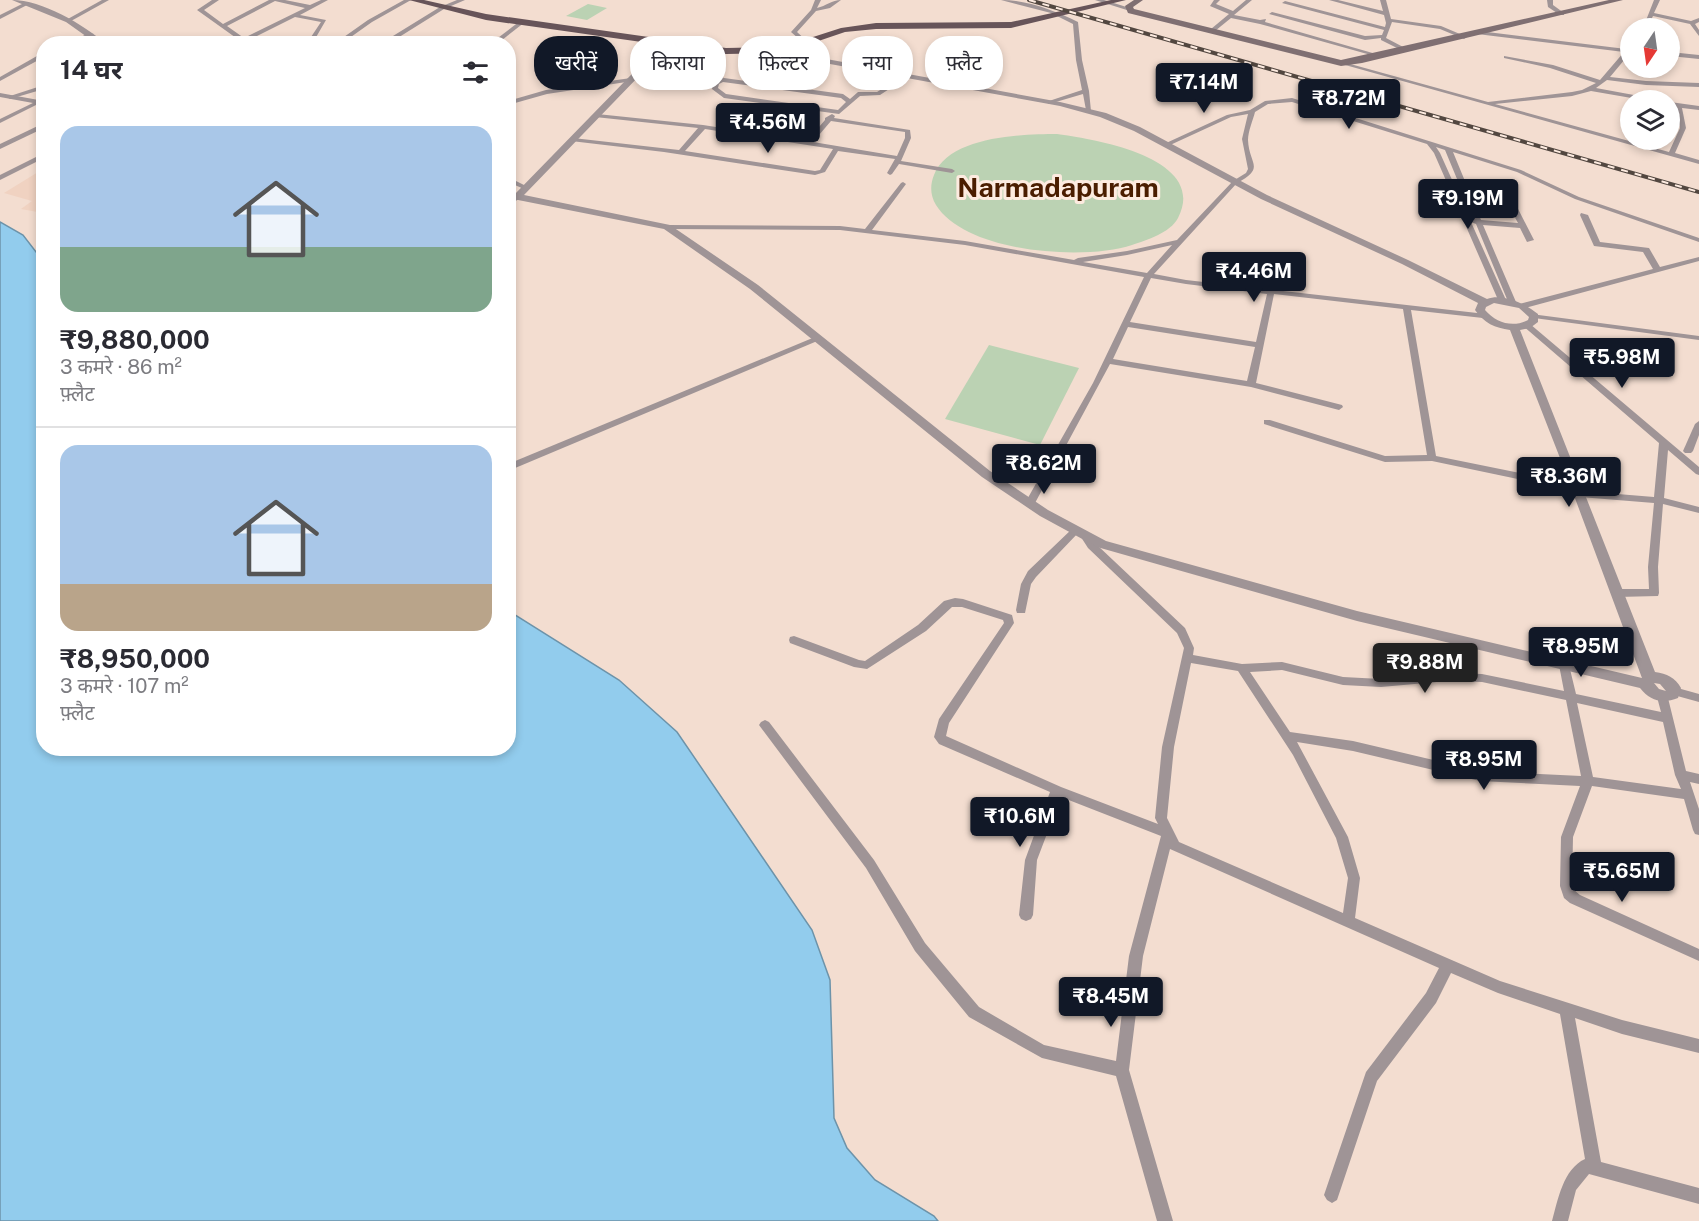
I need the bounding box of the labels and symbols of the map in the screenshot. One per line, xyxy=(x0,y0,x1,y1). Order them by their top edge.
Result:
north arrow xyxy=(1620,18,1680,78)
pin: ₹7.14M xyxy=(1155,63,1253,114)
pin: ₹8.72M xyxy=(1300,79,1398,130)
pin: ₹4.56M xyxy=(719,103,817,154)
district label: Narmadapuram xyxy=(957,171,1159,203)
pin: ₹9.19M xyxy=(1419,179,1517,230)
pin: ₹4.46M xyxy=(1205,252,1303,303)
pin: ₹5.98M xyxy=(1573,338,1671,389)
pin: ₹8.62M xyxy=(995,444,1093,495)
pin: ₹8.36M xyxy=(1520,457,1618,508)
pin: ₹8.95M xyxy=(1532,627,1630,678)
pin: ₹9.88M xyxy=(1376,643,1474,694)
pin: ₹8.95M xyxy=(1435,740,1533,791)
pin: ₹10.6M xyxy=(971,797,1069,848)
pin: ₹5.65M xyxy=(1573,852,1671,903)
pin: ₹8.45M xyxy=(1062,977,1160,1028)

